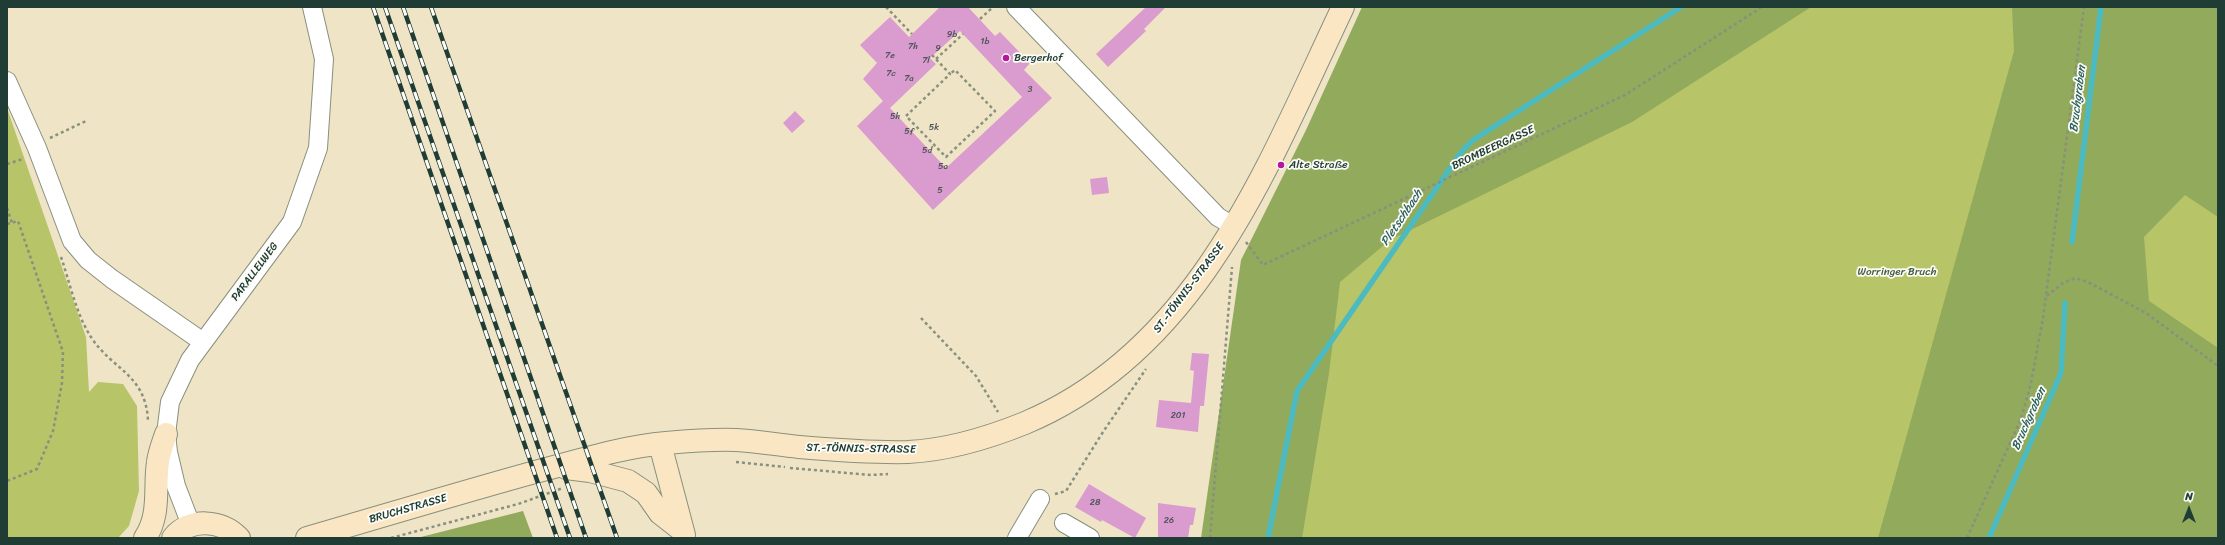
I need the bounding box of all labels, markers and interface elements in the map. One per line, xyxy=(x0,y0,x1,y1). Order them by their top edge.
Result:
house number: 9b xyxy=(947,30,957,40)
house number: 1b xyxy=(981,37,989,47)
house number: 7h xyxy=(908,42,918,52)
house number: 9 xyxy=(935,44,941,54)
house number: 7e xyxy=(885,51,895,61)
place label: Bergerhof xyxy=(1014,51,1063,65)
marker: Bergerhof xyxy=(1001,53,1011,63)
house number: 7l xyxy=(922,56,930,66)
water label: Bruchgraben xyxy=(2067,65,2089,133)
house number: 7c xyxy=(886,69,896,79)
house number: 7a xyxy=(904,74,914,84)
house number: 3 xyxy=(1028,85,1032,95)
house number: 5h xyxy=(890,112,900,122)
house number: 5k xyxy=(929,123,939,133)
street label: BROMBEERGASSE xyxy=(1450,123,1536,173)
house number: 5f xyxy=(904,127,914,137)
house number: 5d xyxy=(922,146,932,156)
place label: Alte Straße xyxy=(1289,158,1348,172)
marker: Alte Straße xyxy=(1276,160,1286,170)
house number: 5a xyxy=(938,162,948,172)
house number: 5 xyxy=(937,186,943,196)
water label: Pletschbach xyxy=(1378,187,1426,249)
street label: PARALLELWEG xyxy=(229,240,281,304)
street label: ST.-TÖNNIS-STRASSE xyxy=(1151,240,1227,336)
park label: Worringer Bruch xyxy=(1858,265,1936,279)
water label: Bruchgraben xyxy=(2009,386,2049,452)
house number: 201 xyxy=(1171,411,1185,421)
street label: ST.-TÖNNIS-STRASSE xyxy=(806,441,916,457)
text: N xyxy=(2185,487,2193,506)
north arrow xyxy=(2169,489,2209,529)
street label: BRUCHSTRASSE xyxy=(368,492,448,526)
house number: 28 xyxy=(1090,498,1100,508)
house number: 26 xyxy=(1164,516,1174,526)

